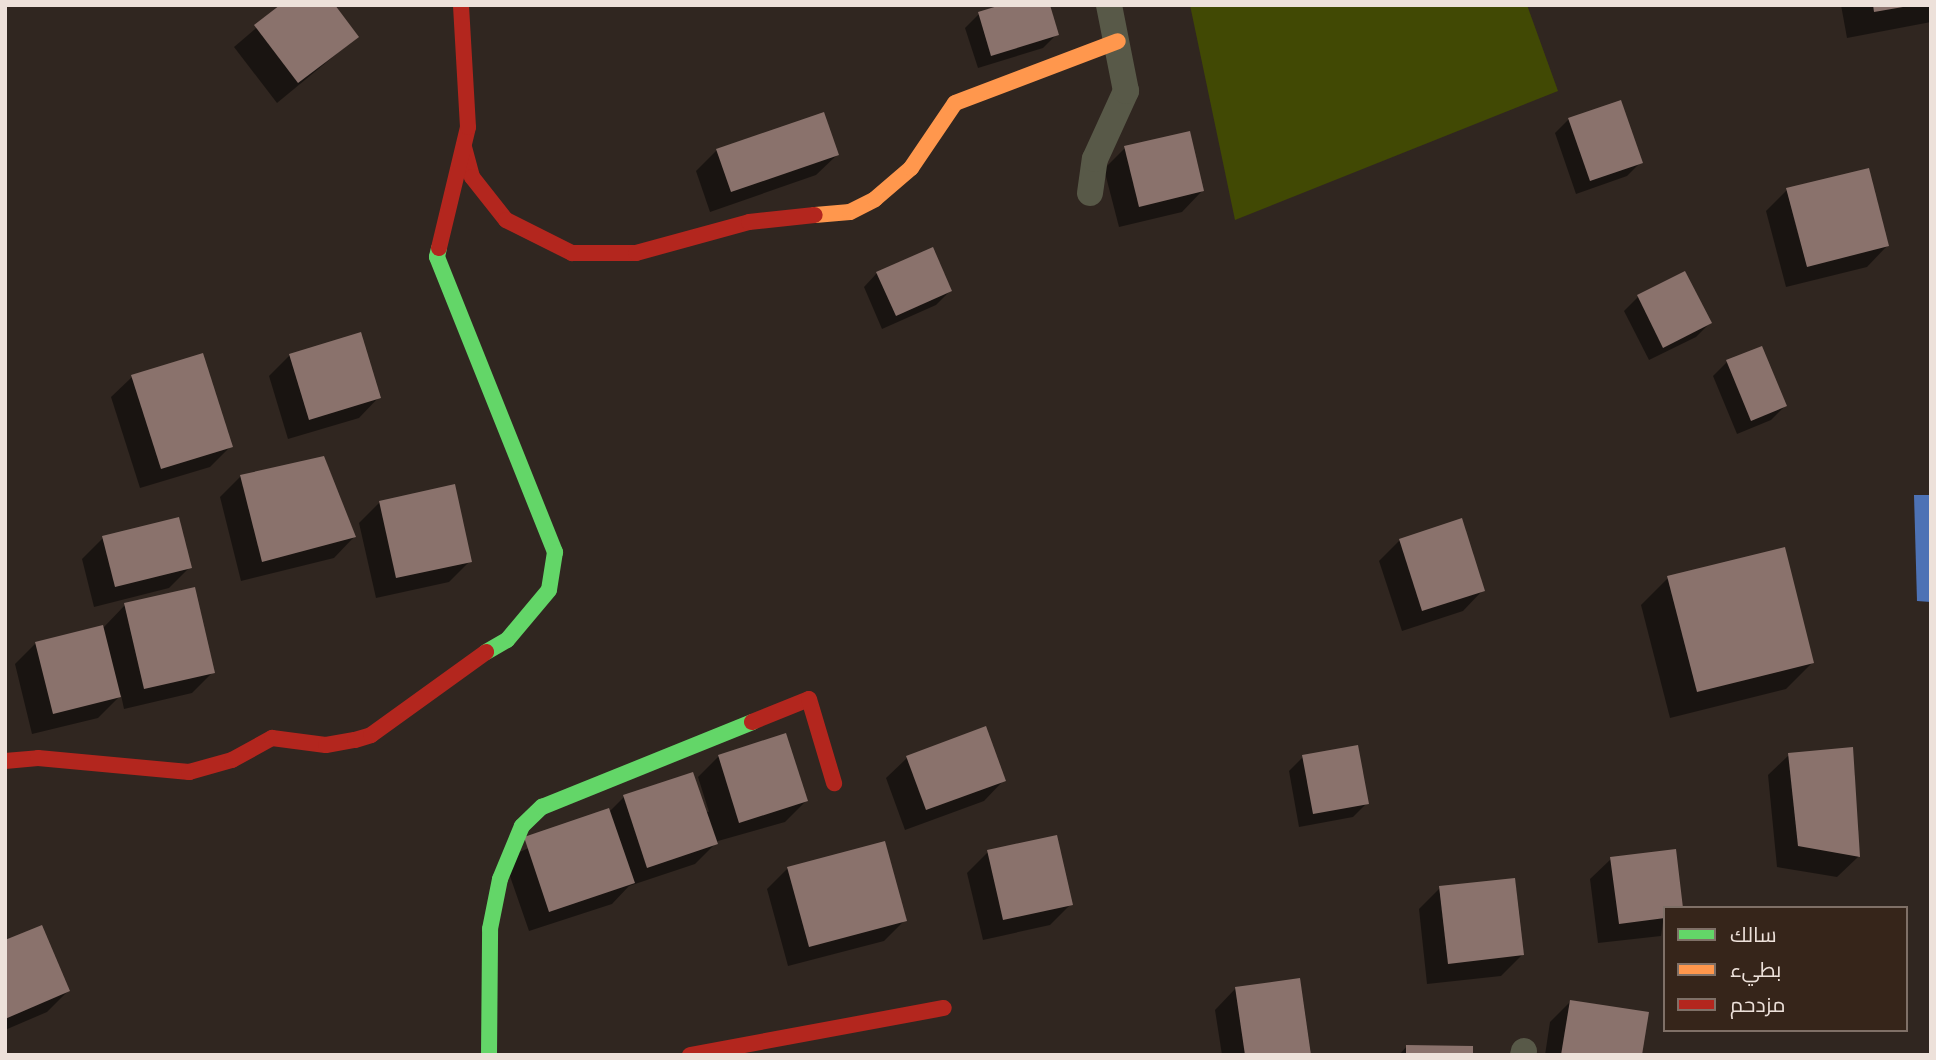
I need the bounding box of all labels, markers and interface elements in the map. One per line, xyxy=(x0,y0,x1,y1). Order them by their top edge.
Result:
legend xyxy=(1663,906,1908,1032)
text: سالك xyxy=(1730,923,1777,948)
text: بطيء xyxy=(1730,958,1781,983)
text: مزدحم xyxy=(1730,993,1785,1018)

